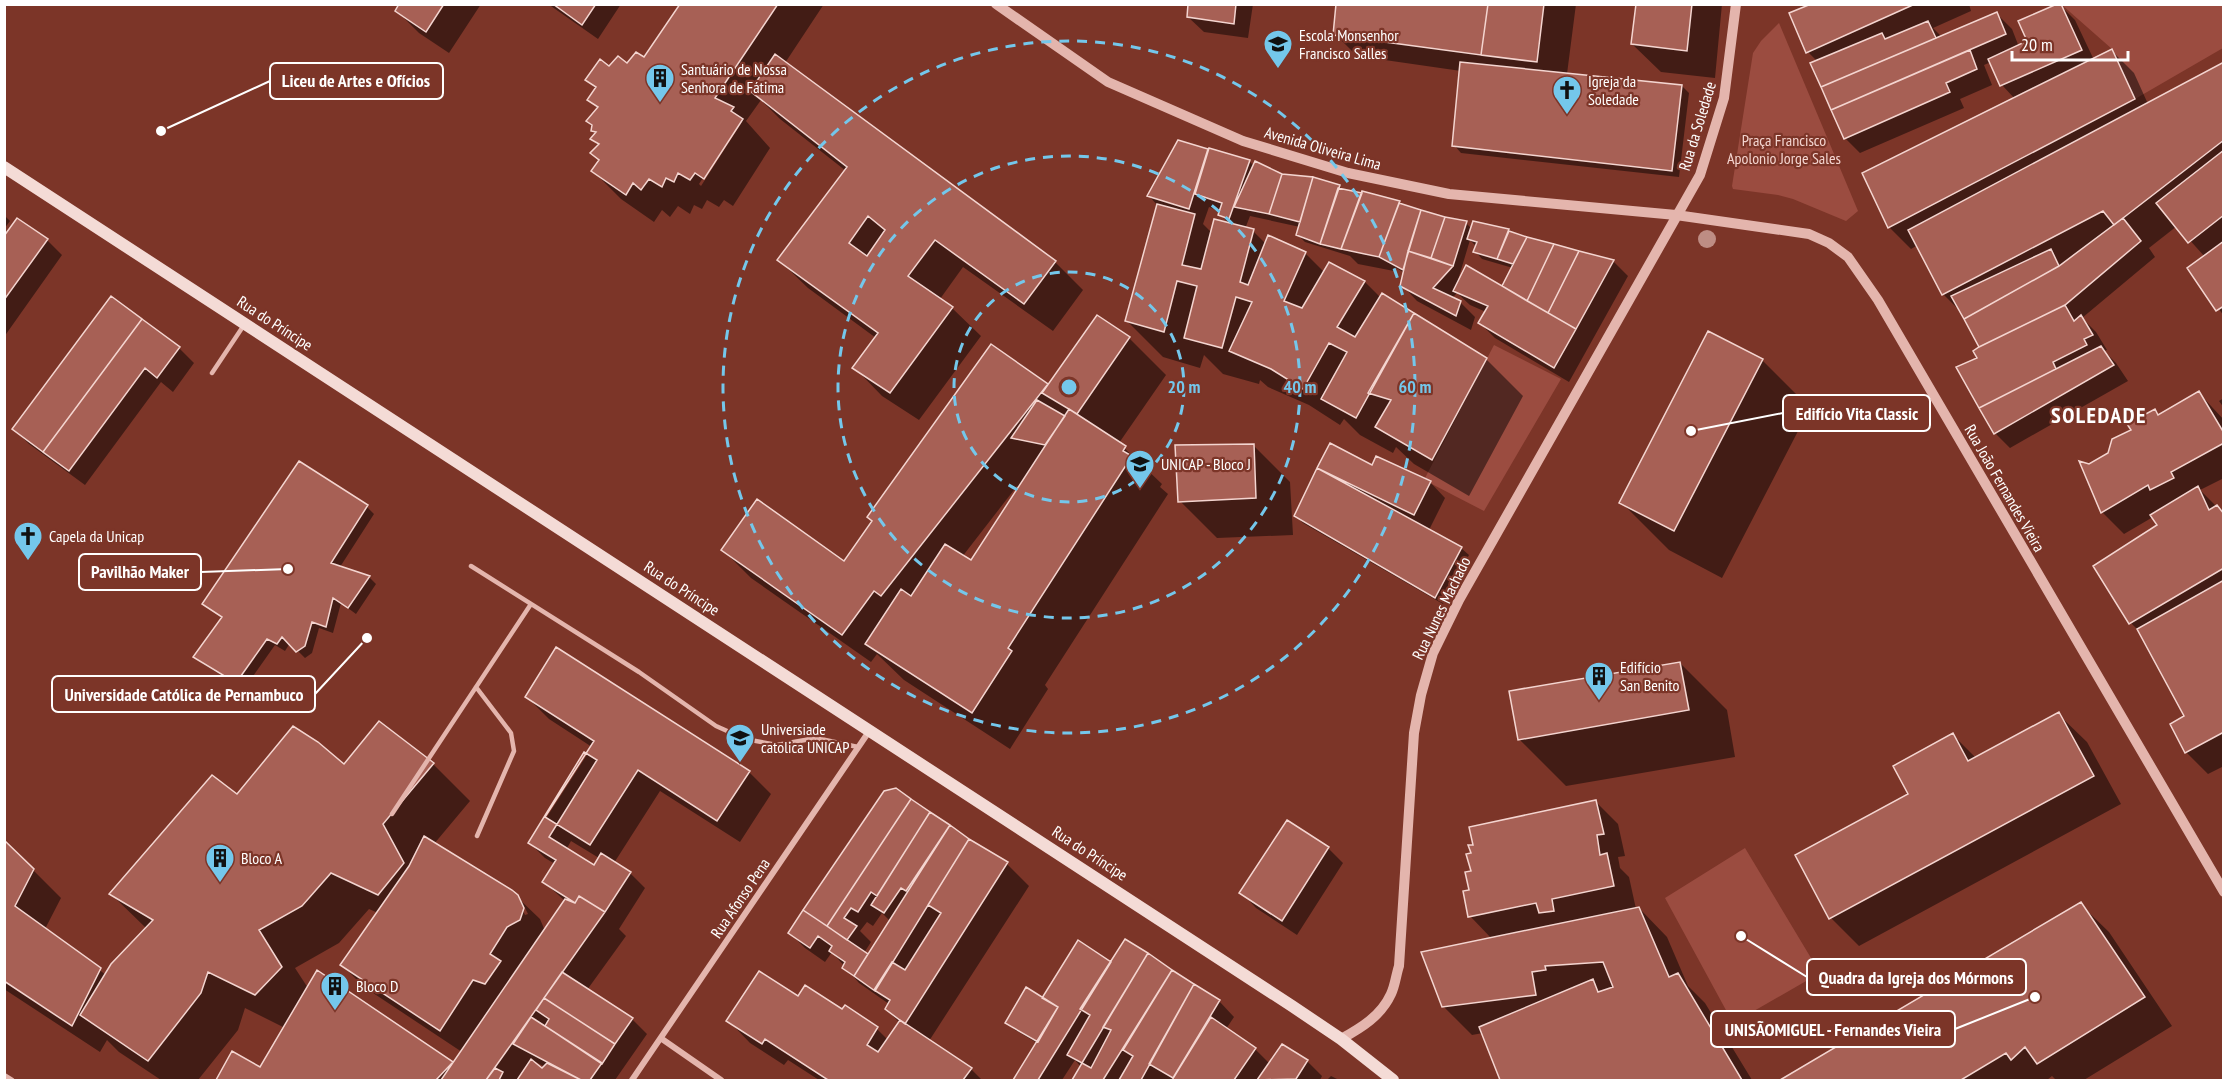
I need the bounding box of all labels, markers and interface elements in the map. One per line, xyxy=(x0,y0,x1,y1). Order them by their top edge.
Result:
scale bar xyxy=(2012,24,2128,62)
place label: Escola Monsenhor Francisco Salles xyxy=(1299,25,1399,63)
school or university icon: Escola Monsenhor Francisco Salles xyxy=(1262,28,1294,70)
text: 20 m xyxy=(2021,33,2053,56)
place label: Santuário de Nossa Senhora de Fátima xyxy=(681,59,787,97)
building icon: Santuário de Nossa Senhora de Fátima xyxy=(644,62,676,104)
callout: Liceu de Artes e Ofícios xyxy=(270,63,443,99)
text: Liceu de Artes e Ofícios xyxy=(282,69,430,92)
place label: Igreja da Soledade xyxy=(1588,71,1639,109)
church icon: Igreja da Soledade xyxy=(1551,74,1583,116)
street label: Rua da Soledade xyxy=(1674,79,1720,173)
street label: Avenida Oliveira Lima xyxy=(1262,122,1384,174)
park label: Praça Francisco Apolonio Jorge Sales xyxy=(1727,130,1841,168)
street label: Rua do Príncipe xyxy=(233,291,317,355)
text: 20 m xyxy=(1168,375,1200,398)
text: 40 m xyxy=(1284,375,1316,398)
text: 60 m xyxy=(1399,375,1431,398)
centre of rings xyxy=(1059,377,1079,397)
callout: Edifício Vita Classic xyxy=(1783,395,1930,431)
district label: SOLEDADE xyxy=(2051,401,2147,429)
text: Edifício Vita Classic xyxy=(1796,402,1919,425)
street label: Rua João Fernandes Vieira xyxy=(1960,421,2050,555)
school or university icon: UNICAP - Bloco J xyxy=(1124,448,1156,490)
place label: UNICAP - Bloco J xyxy=(1161,454,1251,474)
church icon: Capela da Unicap xyxy=(12,520,44,562)
place label: Capela da Unicap xyxy=(49,526,144,546)
street label: Rua Nunes Machado xyxy=(1407,553,1475,663)
callout: Pavilhão Maker xyxy=(79,554,201,590)
street label: Rua do Príncipe xyxy=(640,556,724,620)
text: Pavilhão Maker xyxy=(91,560,190,583)
place label: Edifício San Benito xyxy=(1620,657,1680,695)
building icon: Edifício San Benito xyxy=(1583,660,1615,702)
callout: Universidade Católica de Pernambuco xyxy=(52,676,315,712)
text: Universidade Católica de Pernambuco xyxy=(64,683,304,706)
place label: Universiade catolica UNICAP xyxy=(761,719,849,757)
school or university icon: Universiade catolica UNICAP xyxy=(724,722,756,764)
street label: Rua do Príncipe xyxy=(1048,821,1132,885)
building icon: Bloco A xyxy=(204,842,236,884)
place label: Bloco A xyxy=(241,848,282,868)
street label: Rua Afonso Pena xyxy=(706,854,774,942)
callout: Quadra da Igreja dos Mórmons xyxy=(1807,959,2026,995)
text: Quadra da Igreja dos Mórmons xyxy=(1819,966,2013,989)
building icon: Bloco D xyxy=(319,970,351,1012)
place label: Bloco D xyxy=(356,976,398,996)
callout: UNISÃOMIGUEL - Fernandes Vieira xyxy=(1711,1011,1955,1047)
text: UNISÃOMIGUEL - Fernandes Vieira xyxy=(1725,1018,1941,1041)

